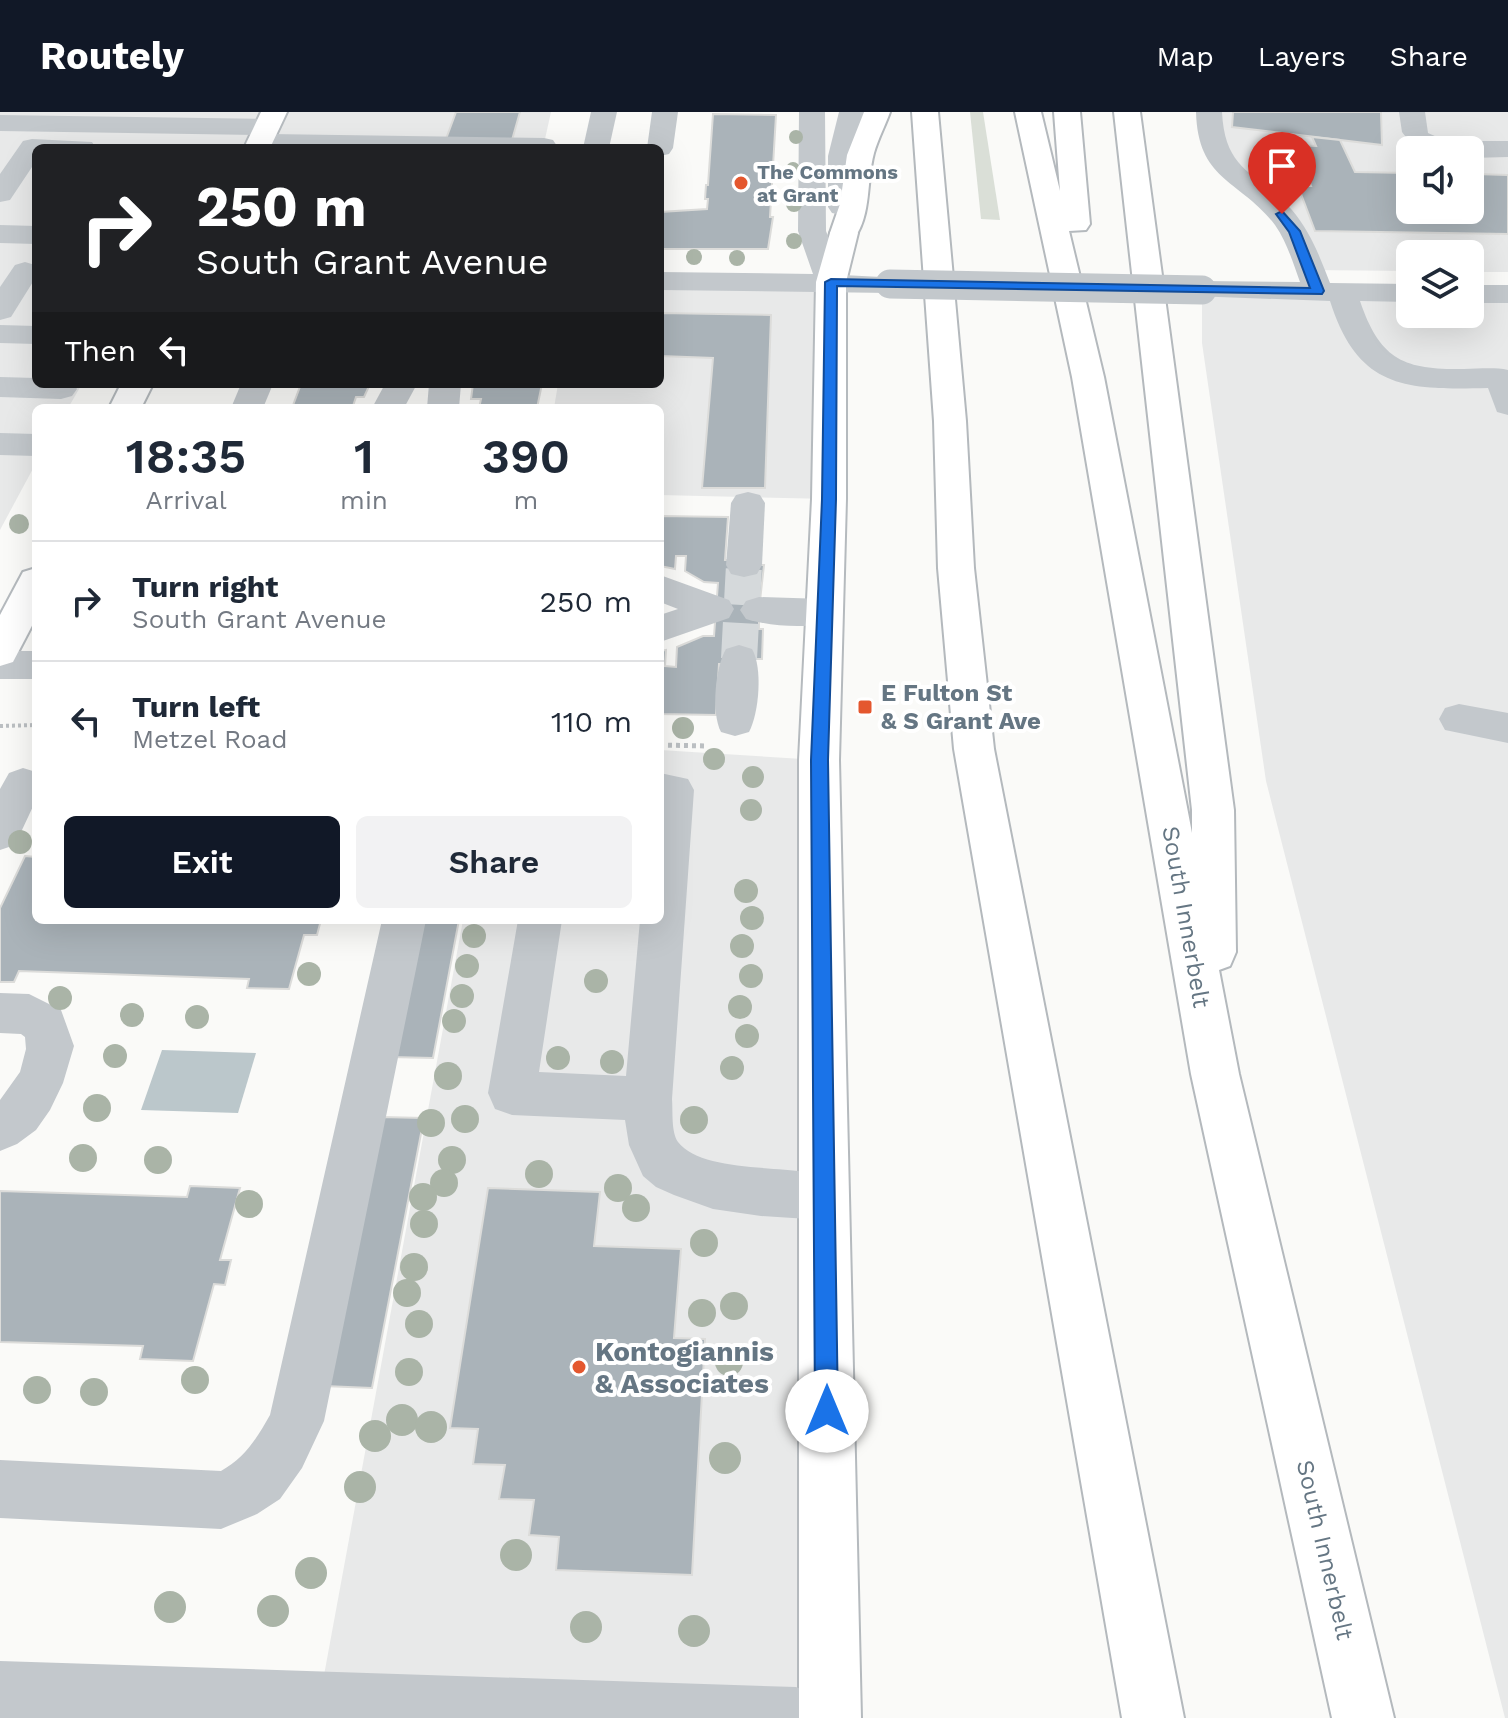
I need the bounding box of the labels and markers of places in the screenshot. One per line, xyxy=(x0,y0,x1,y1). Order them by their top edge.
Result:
pin xyxy=(1248,132,1316,214)
place label: The Commons at Grant xyxy=(757,160,898,207)
marker: The Commons at Grant xyxy=(732,174,750,192)
place label: E Fulton St & S Grant Ave xyxy=(881,679,1041,735)
marker: E Fulton St & S Grant Ave xyxy=(856,698,874,716)
place label: Kontogiannis & Associates xyxy=(595,1335,774,1400)
marker: Kontogiannis & Associates xyxy=(570,1358,588,1376)

